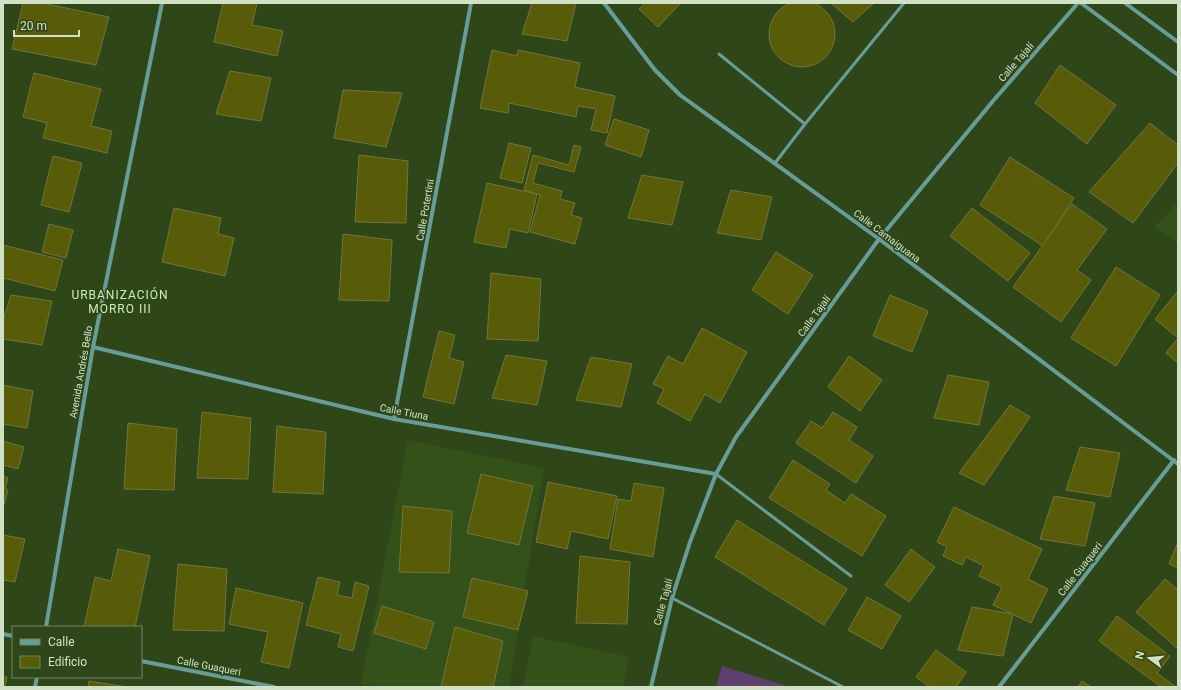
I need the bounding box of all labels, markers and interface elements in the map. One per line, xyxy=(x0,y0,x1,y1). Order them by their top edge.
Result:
scale bar xyxy=(14,12,79,38)
text: 20 m xyxy=(20,19,47,33)
street label: Calle Tajalí xyxy=(996,40,1036,84)
street label: Calle Potertini xyxy=(414,178,436,242)
street label: Calle Camaiguana xyxy=(851,207,923,265)
district label: URBANIZACIÓN MORRO III xyxy=(71,287,169,316)
street label: Calle Tajalí xyxy=(795,293,833,339)
street label: Avenida Andrés Bello xyxy=(67,325,95,419)
street label: Calle Tiuna xyxy=(379,402,429,422)
street label: Calle Guaqueri xyxy=(1056,540,1104,598)
street label: Calle Tajalí xyxy=(651,577,675,627)
legend xyxy=(12,626,142,678)
text: Calle xyxy=(48,635,75,649)
north arrow xyxy=(1129,638,1169,678)
text: N xyxy=(1133,650,1147,661)
street label: Calle Guaqueri xyxy=(176,654,242,678)
text: Edificio xyxy=(48,655,87,669)

